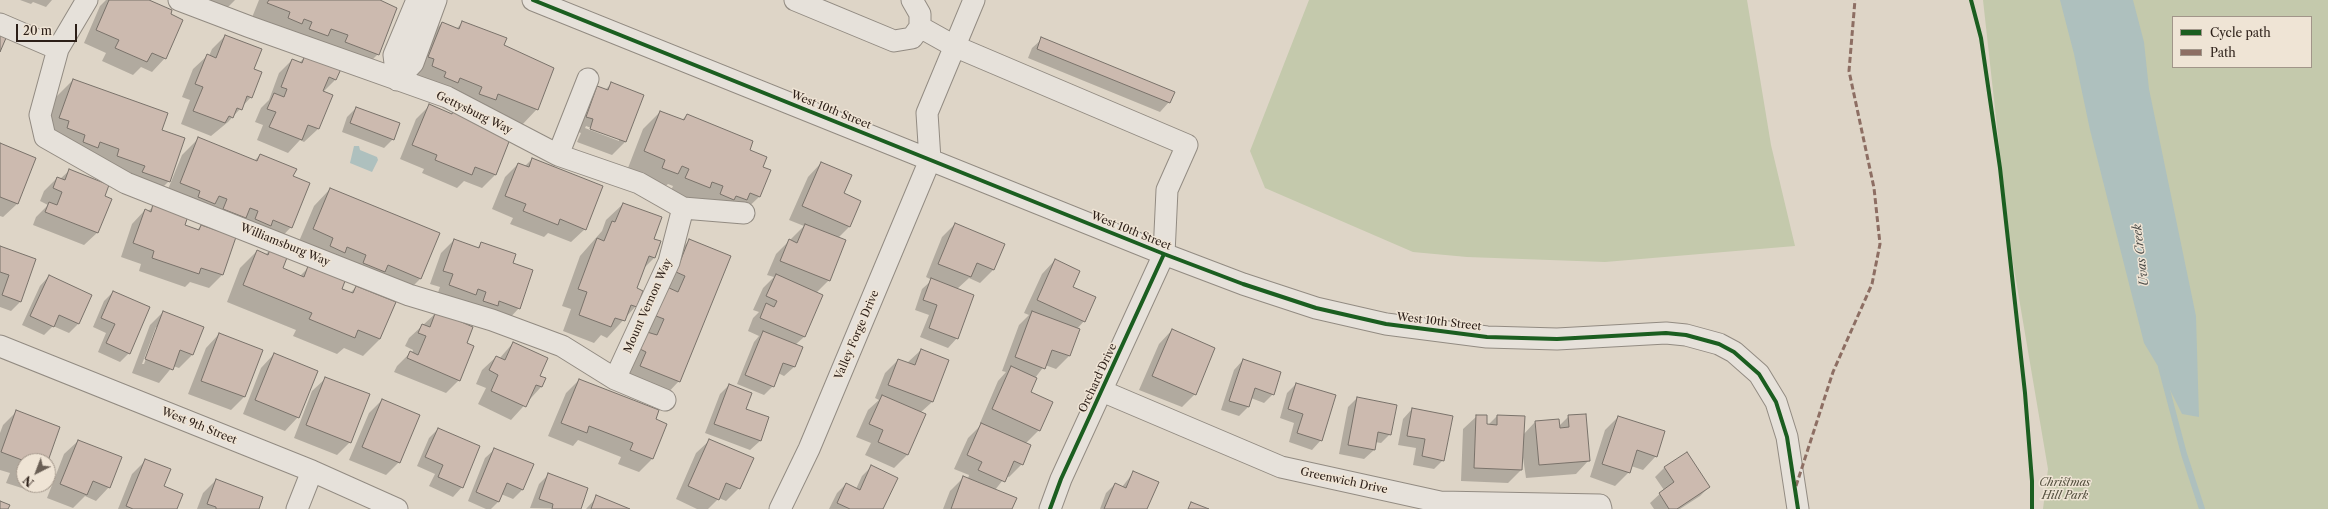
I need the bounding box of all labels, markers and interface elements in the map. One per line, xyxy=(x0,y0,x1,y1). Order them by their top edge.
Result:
scale bar xyxy=(18,16,79,42)
legend xyxy=(2172,16,2312,68)
text: 20 m xyxy=(23,23,52,38)
text: Cycle path xyxy=(2210,25,2271,40)
text: Path xyxy=(2210,45,2236,60)
street label: West 10th Street xyxy=(789,88,873,132)
street label: Gettysburg Way xyxy=(434,89,514,137)
street label: West 10th Street xyxy=(1089,209,1173,253)
street label: Williamsburg Way xyxy=(238,221,332,269)
water label: Uvas Creek xyxy=(2130,223,2152,287)
street label: Mount Vernon Way xyxy=(621,257,675,355)
street label: Valley Forge Drive xyxy=(832,288,882,382)
street label: West 10th Street xyxy=(1396,310,1482,334)
street label: Orchard Drive xyxy=(1076,341,1120,415)
street label: West 9th Street xyxy=(159,405,239,447)
north arrow xyxy=(16,453,56,493)
street label: Greenwich Drive xyxy=(1299,465,1389,497)
text: N xyxy=(20,473,37,490)
park label: Christmas Hill Park xyxy=(2039,476,2091,502)

